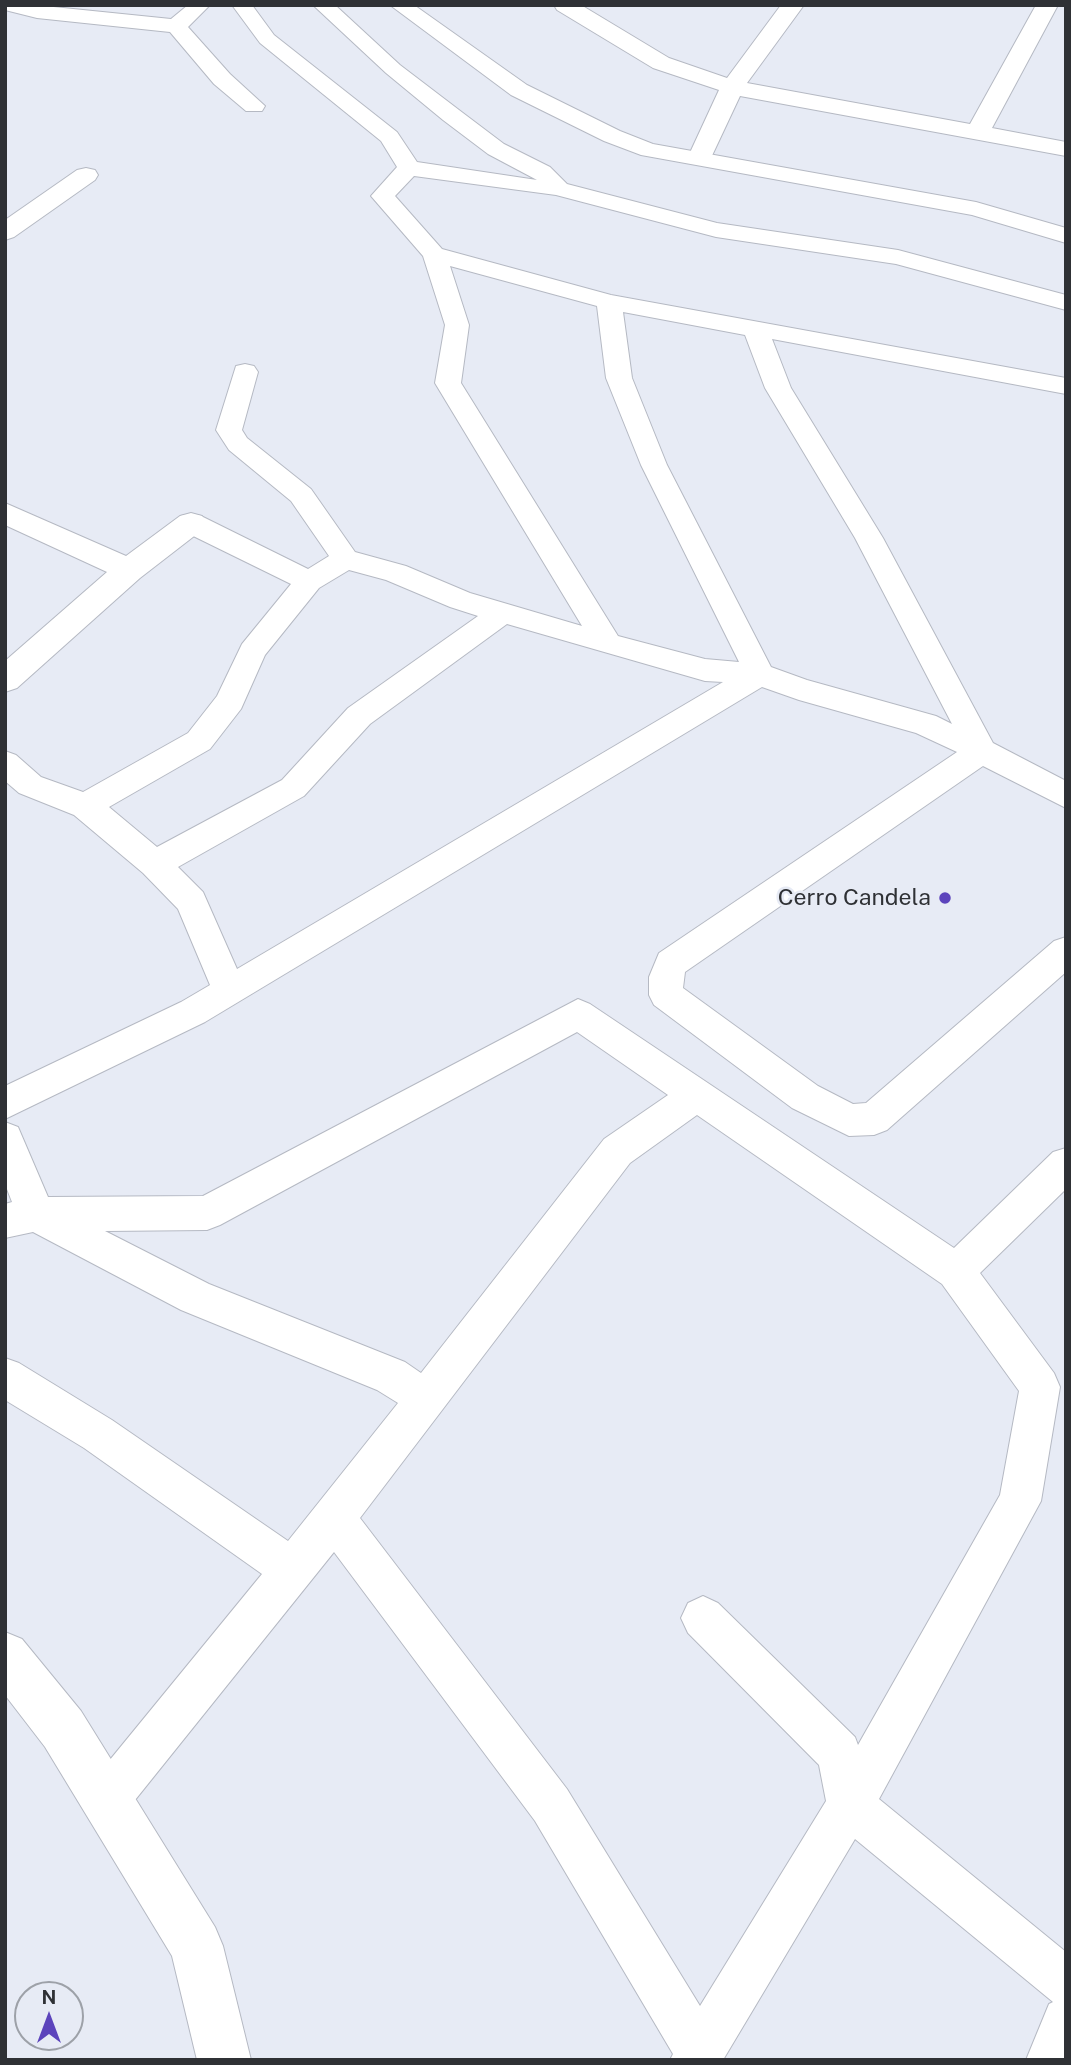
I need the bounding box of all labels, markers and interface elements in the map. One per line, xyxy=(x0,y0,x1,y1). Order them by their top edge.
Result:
place label: Cerro Candela xyxy=(778,884,931,912)
marker: Cerro Candela xyxy=(937,890,953,906)
north arrow xyxy=(14,1981,84,2051)
text: N xyxy=(42,1986,56,2008)

